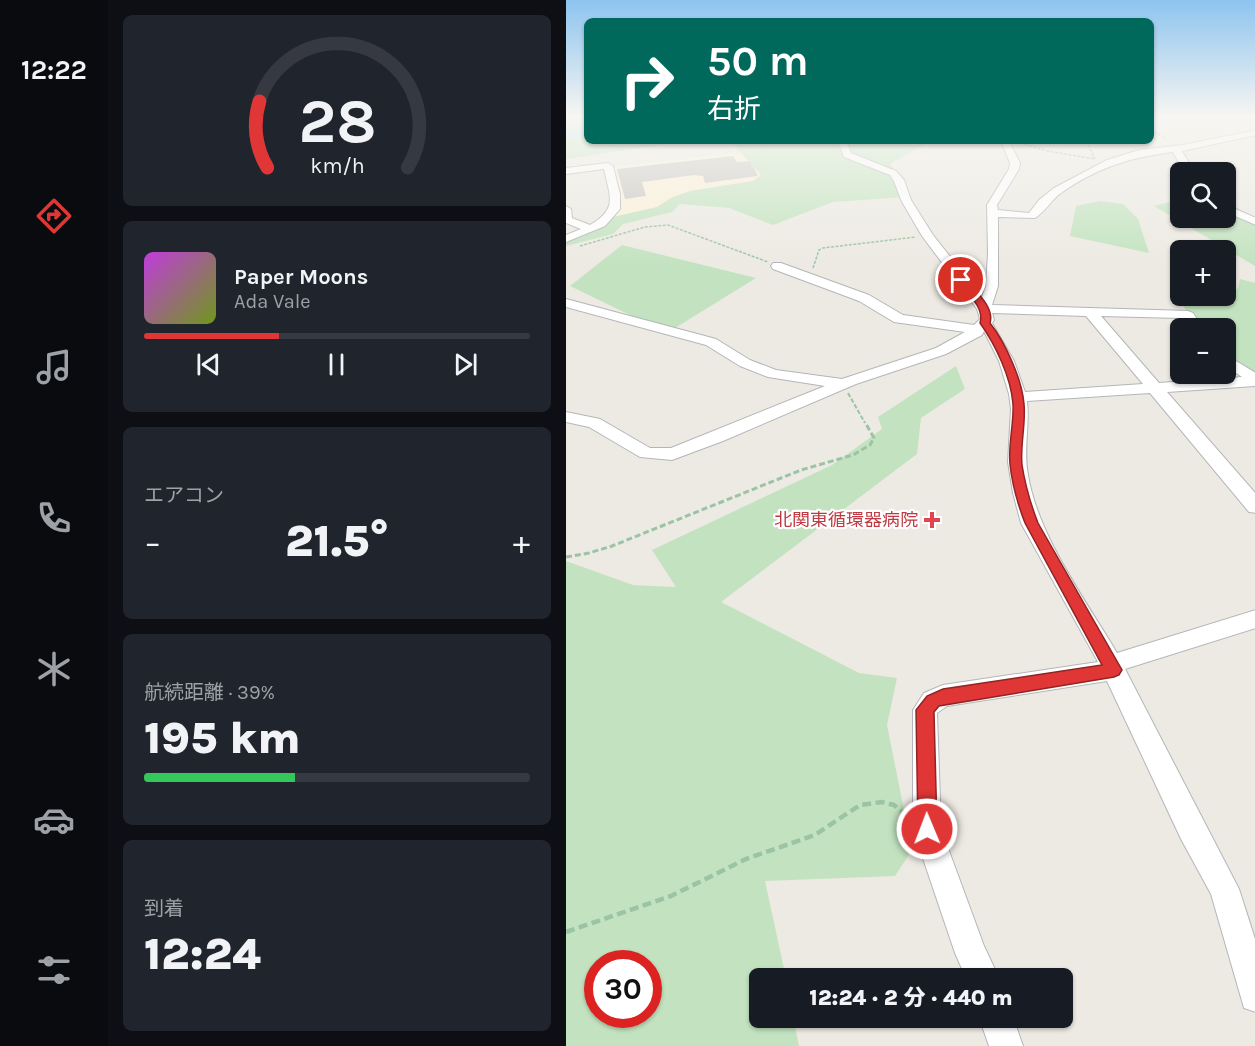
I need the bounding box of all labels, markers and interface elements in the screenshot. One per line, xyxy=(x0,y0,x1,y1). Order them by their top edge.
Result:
text: 50 m xyxy=(707,36,809,86)
icon: right xyxy=(608,42,686,120)
text: 12:22 xyxy=(21,54,87,86)
text: 28 xyxy=(298,85,376,158)
text: 右折 xyxy=(707,93,761,125)
text: km/h xyxy=(310,153,364,178)
map controls xyxy=(1170,162,1236,384)
button: search xyxy=(1170,162,1236,228)
icon: directions xyxy=(33,195,75,237)
button: + xyxy=(1170,240,1236,306)
pin xyxy=(935,254,986,305)
icon: arrive xyxy=(944,263,977,296)
text: Paper Moons xyxy=(234,264,368,290)
text: Ada Vale xyxy=(234,290,311,313)
button: − xyxy=(1170,318,1236,384)
icon: music xyxy=(33,346,75,388)
icon: previous xyxy=(192,348,225,381)
icon: pause xyxy=(320,348,353,381)
icon: next xyxy=(449,348,482,381)
text: エアコン xyxy=(144,484,224,507)
icon: phone xyxy=(33,497,75,539)
place label: 北関東循環器病院 xyxy=(774,509,918,531)
marker: 北関東循環器病院 xyxy=(923,511,941,529)
text: 21.5° xyxy=(285,515,389,567)
text: − xyxy=(144,523,161,561)
text: + xyxy=(513,523,530,561)
icon: climate xyxy=(33,648,75,690)
text: 航続距離 · 39% xyxy=(144,681,275,704)
text: 195 km xyxy=(144,712,301,764)
position arrow xyxy=(895,797,959,861)
icon: car xyxy=(33,799,75,841)
text: 到着 xyxy=(144,897,184,920)
text: 12:24 xyxy=(144,928,261,980)
icon: filters xyxy=(33,949,75,991)
speed limit sign: 30 xyxy=(584,950,662,1028)
text: 12:24 · 2 分 · 440 m xyxy=(809,985,1013,1011)

